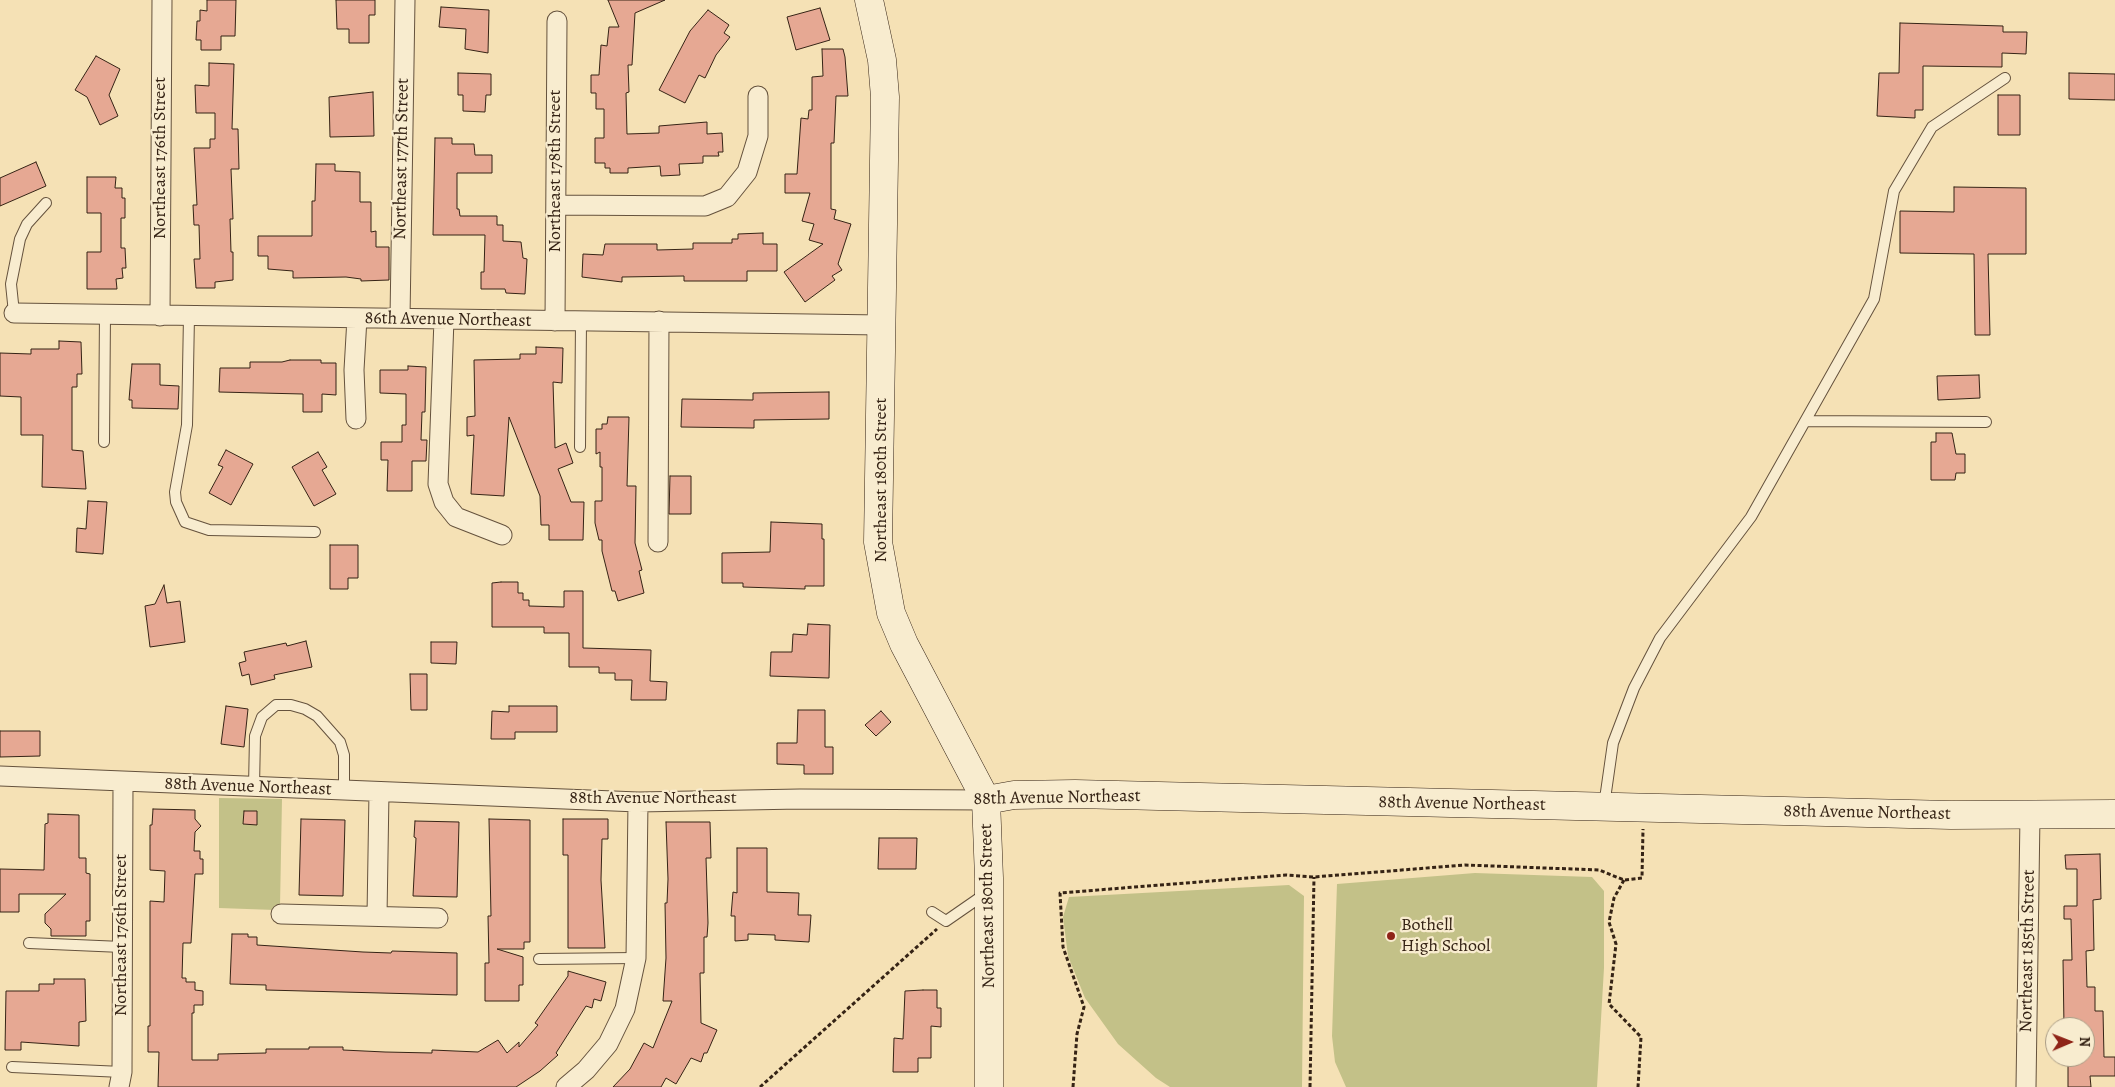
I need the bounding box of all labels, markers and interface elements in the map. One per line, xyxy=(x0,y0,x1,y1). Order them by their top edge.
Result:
street label: Northeast 176th Street xyxy=(150,77,172,239)
street label: Northeast 177th Street xyxy=(390,78,414,240)
street label: Northeast 178th Street xyxy=(545,89,567,253)
street label: 86th Avenue Northeast xyxy=(364,308,532,332)
street label: Northeast 180th Street xyxy=(871,397,893,563)
street label: 88th Avenue Northeast xyxy=(164,773,332,801)
street label: 88th Avenue Northeast xyxy=(973,786,1141,810)
street label: 88th Avenue Northeast xyxy=(569,788,737,810)
street label: 88th Avenue Northeast xyxy=(1378,792,1546,816)
street label: 88th Avenue Northeast xyxy=(1783,801,1951,825)
street label: Northeast 180th Street xyxy=(976,823,1000,989)
street label: Northeast 176th Street xyxy=(111,854,133,1016)
street label: Northeast 185th Street xyxy=(2016,869,2040,1033)
place label: Bothell High School xyxy=(1401,915,1490,958)
marker: Bothell High School xyxy=(1385,930,1397,942)
north arrow xyxy=(2045,1017,2095,1067)
text: N xyxy=(2075,1036,2094,1047)

